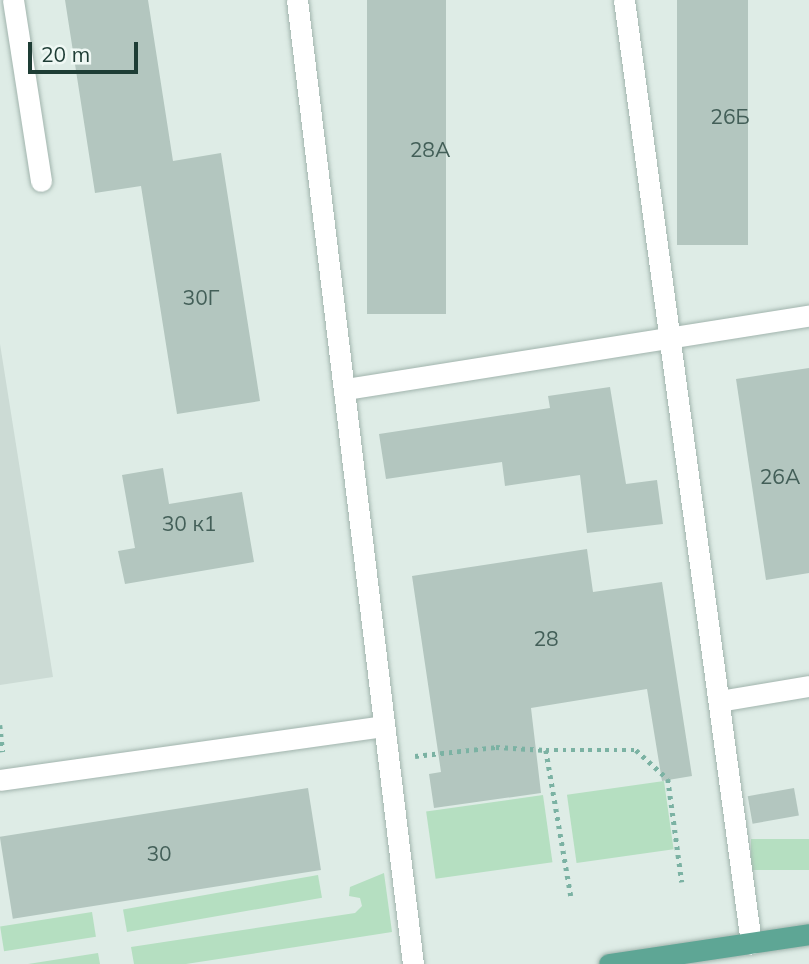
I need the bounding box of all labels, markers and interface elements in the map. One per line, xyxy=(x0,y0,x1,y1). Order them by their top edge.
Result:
scale bar xyxy=(32,28,142,72)
text: 20 m xyxy=(41,41,90,67)
house number: 26Б xyxy=(710,103,750,129)
house number: 28А xyxy=(410,136,450,162)
house number: 30Г xyxy=(183,284,219,310)
house number: 26А xyxy=(760,463,800,489)
house number: 30 к1 xyxy=(162,510,216,536)
house number: 28 xyxy=(533,625,559,651)
house number: 30 xyxy=(146,840,172,866)

